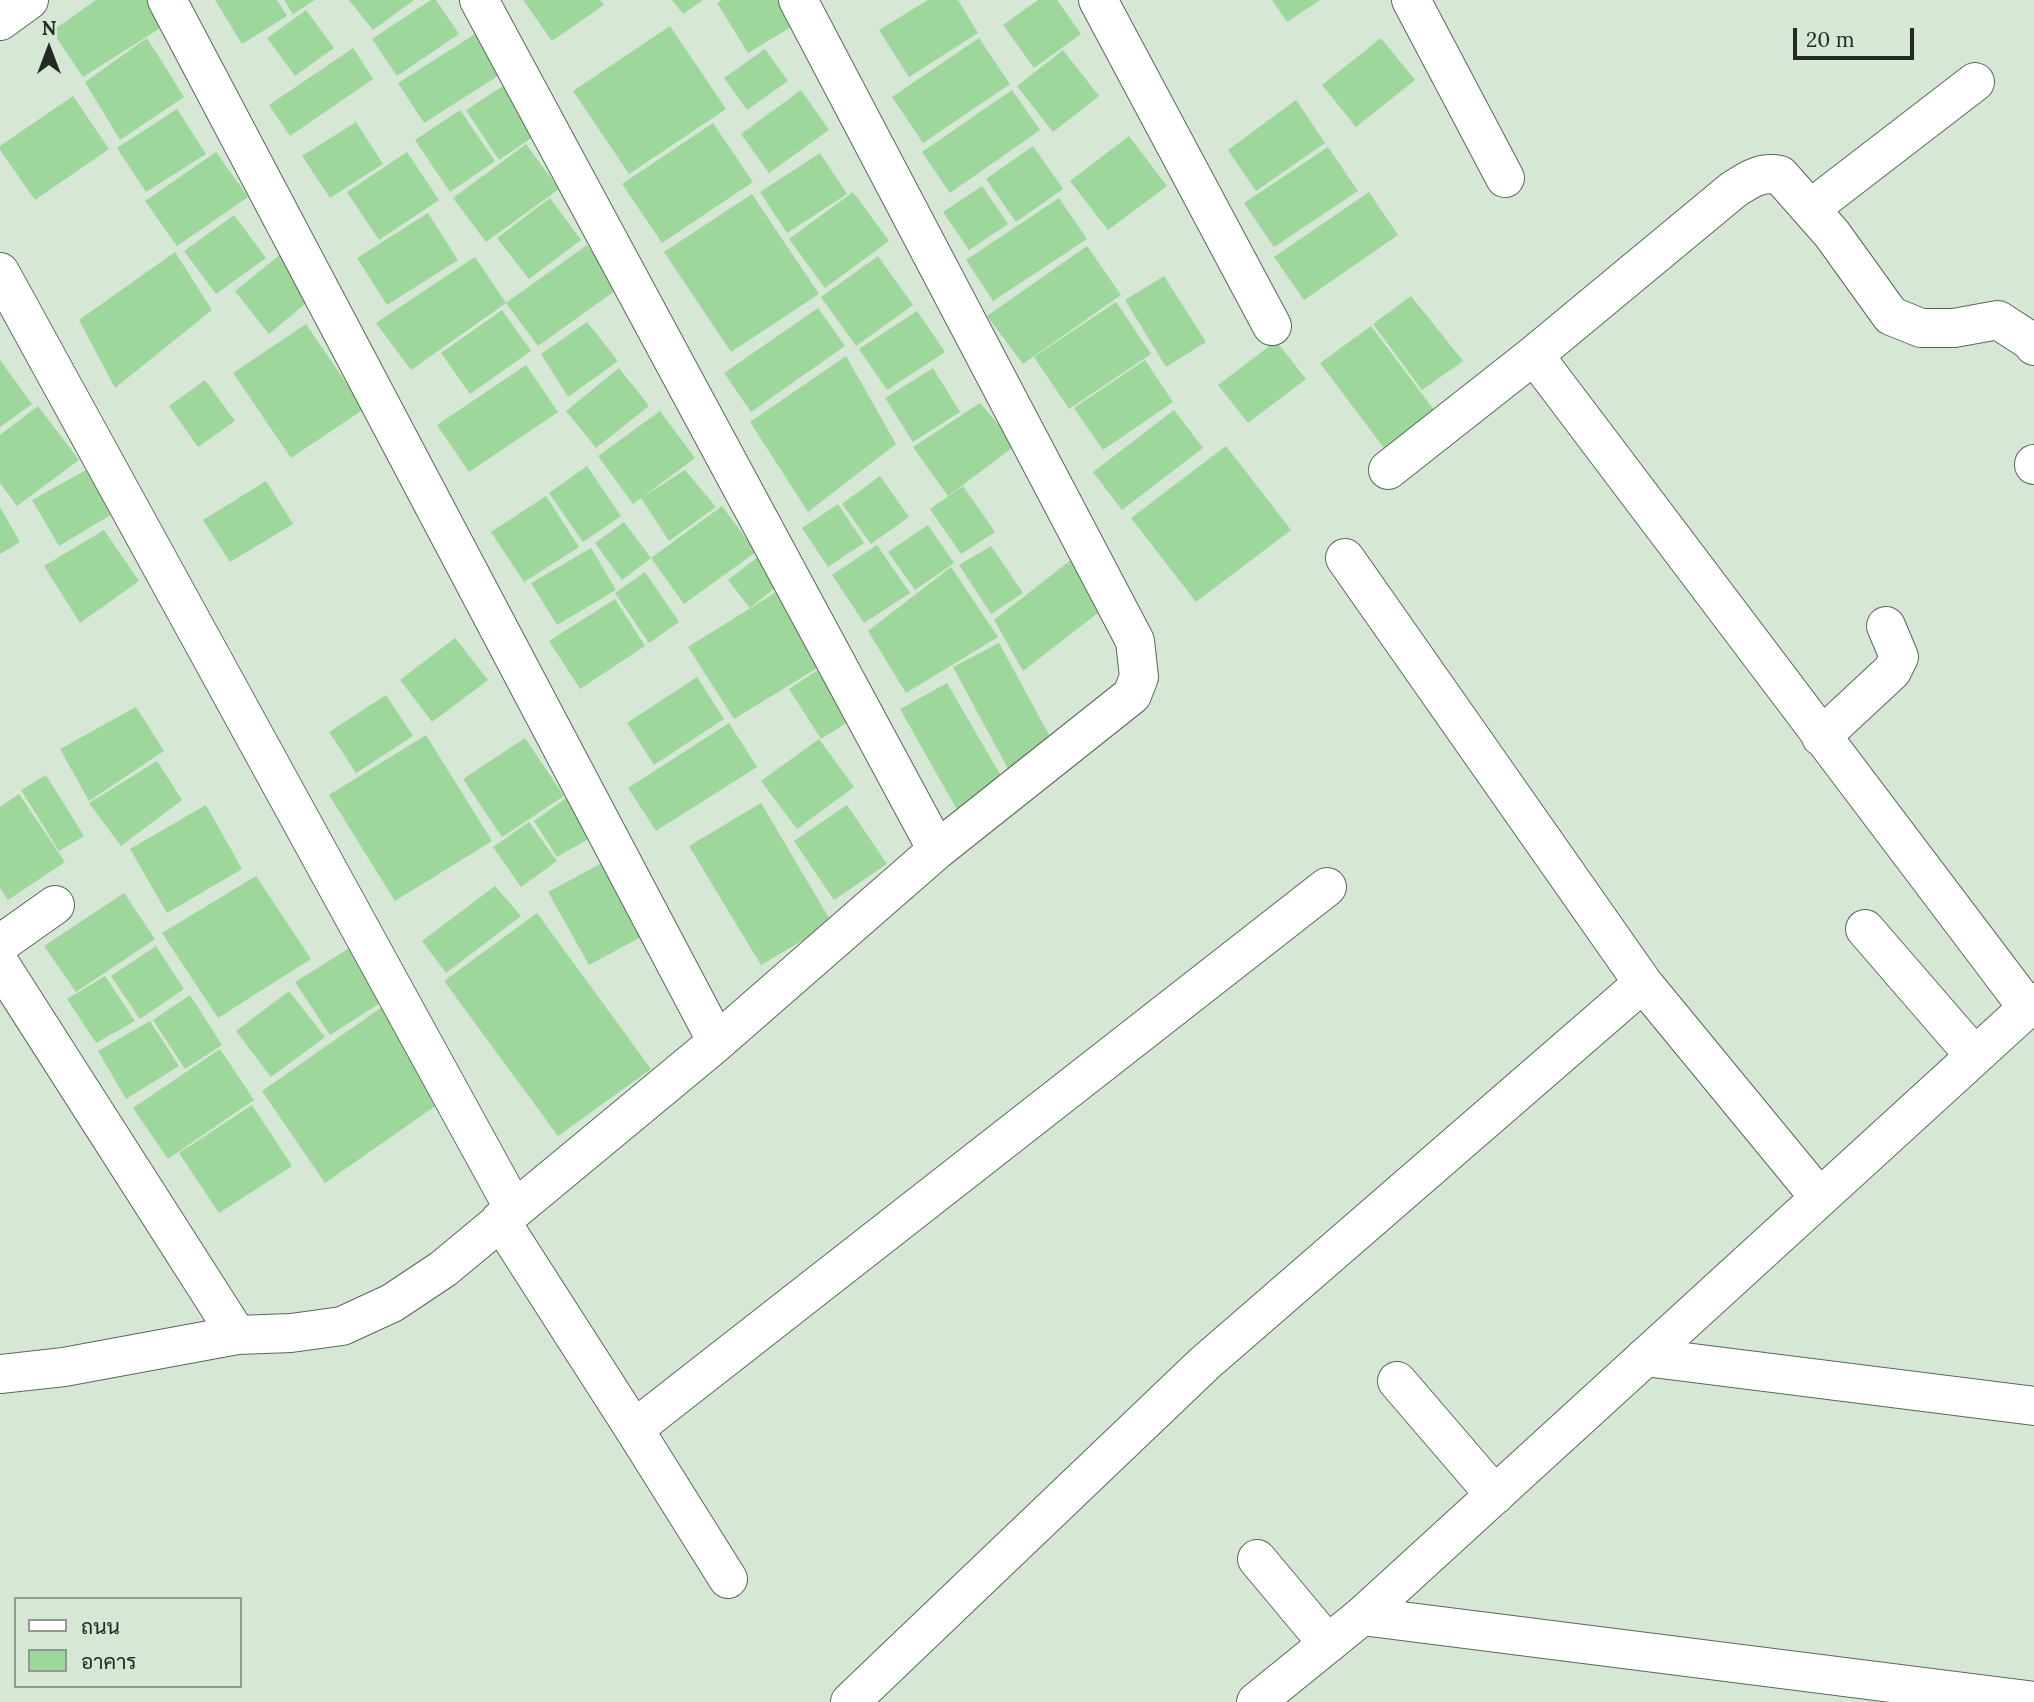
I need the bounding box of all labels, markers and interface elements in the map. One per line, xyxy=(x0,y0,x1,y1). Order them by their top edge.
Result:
north arrow xyxy=(14,14,84,84)
scale bar xyxy=(1796,14,1917,58)
text: N xyxy=(42,16,56,40)
text: 20 m xyxy=(1806,26,1855,53)
legend xyxy=(14,1597,242,1688)
text: ถนน xyxy=(81,1613,120,1640)
text: อาคาร xyxy=(81,1648,137,1675)

